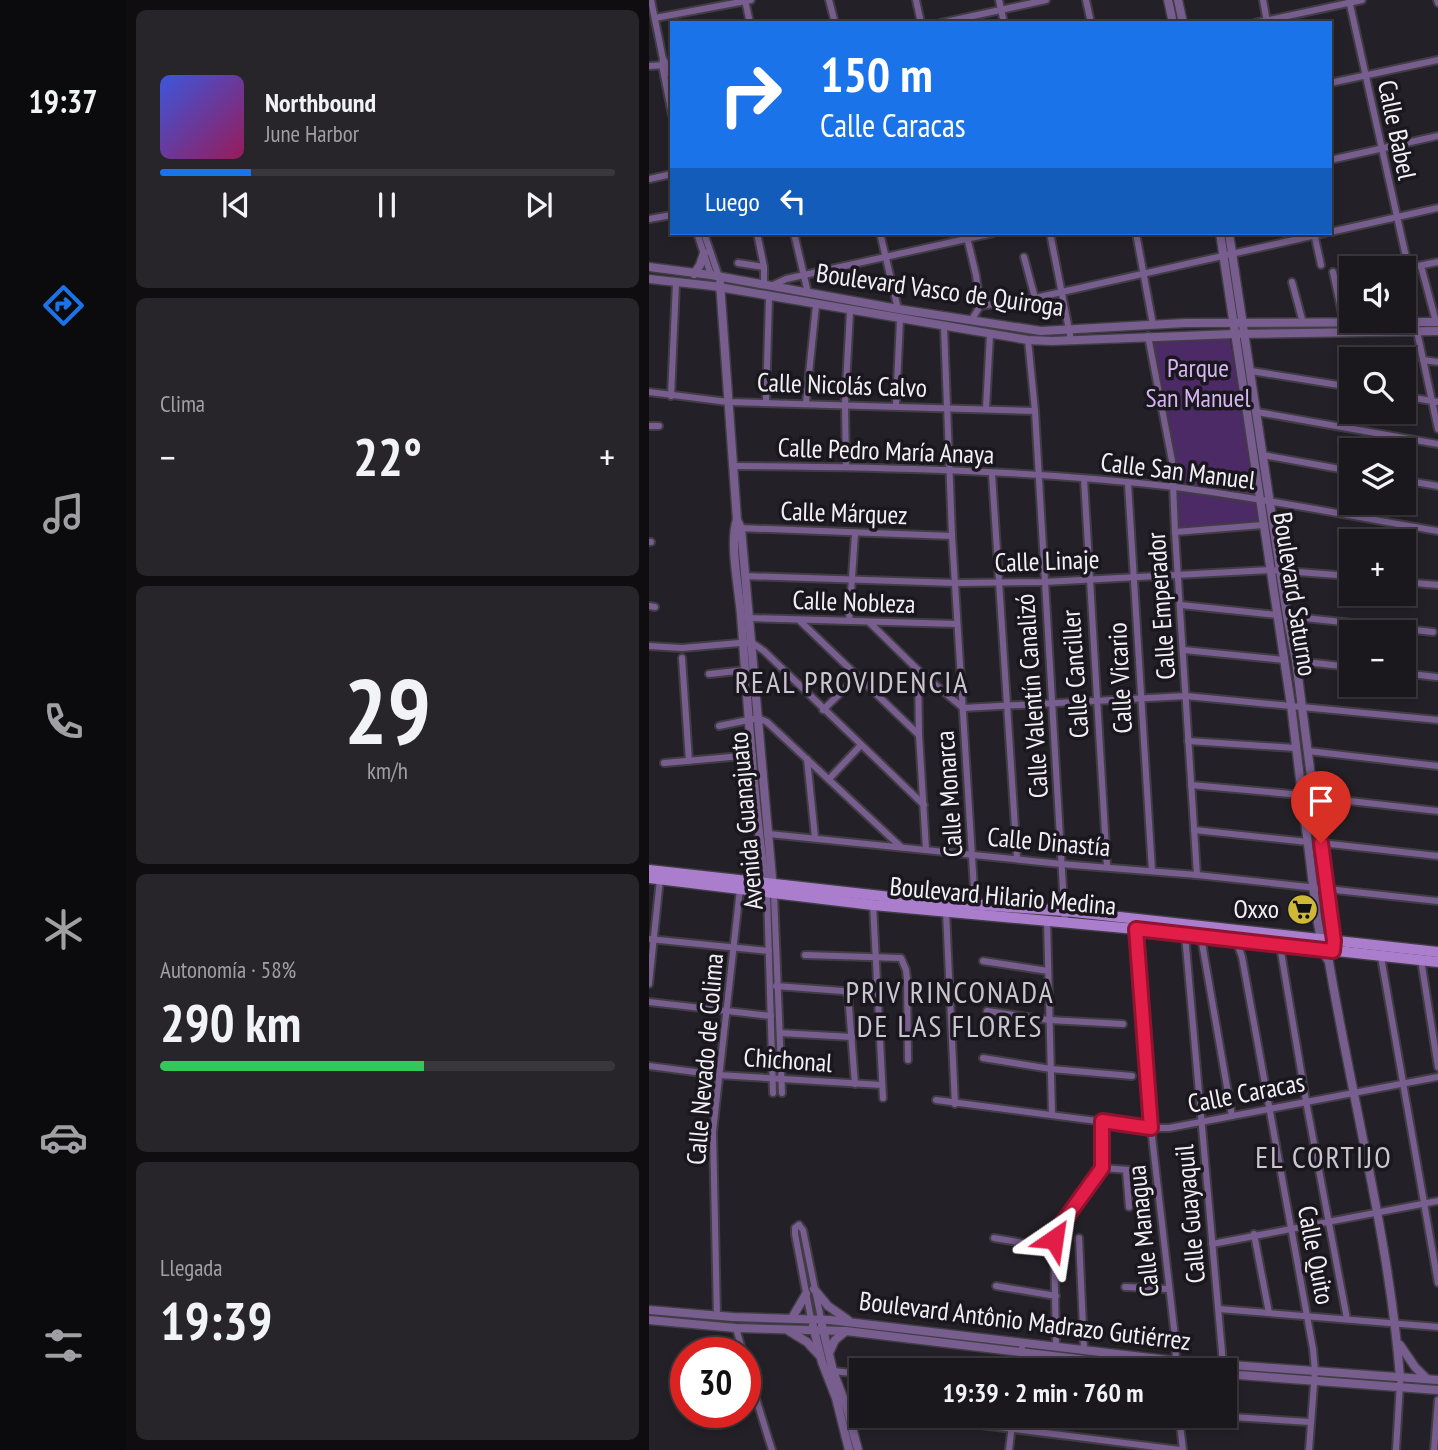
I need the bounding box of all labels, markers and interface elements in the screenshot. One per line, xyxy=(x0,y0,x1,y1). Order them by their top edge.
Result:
text: 150 m xyxy=(820,42,933,106)
icon: right xyxy=(705,49,796,140)
street label: Calle Babel xyxy=(1371,77,1424,183)
text: 19:37 xyxy=(28,80,98,122)
text: Northbound xyxy=(265,86,376,119)
text: Calle Caracas xyxy=(820,104,966,146)
text: June Harbor xyxy=(265,119,359,148)
icon: left xyxy=(774,182,812,220)
text: Luego xyxy=(705,185,760,218)
icon: previous xyxy=(217,186,255,224)
icon: pause xyxy=(368,186,406,224)
icon: next xyxy=(520,186,558,224)
street label: Boulevard Vasco de Quiroga xyxy=(814,256,1066,323)
map controls xyxy=(1339,256,1416,697)
button: sound xyxy=(1339,256,1416,333)
icon: directions xyxy=(39,281,88,330)
button: search xyxy=(1339,347,1416,424)
park label: Parque San Manuel xyxy=(1146,351,1250,414)
street label: Calle Nicolás Calvo xyxy=(756,365,928,404)
text: Clima xyxy=(160,389,205,418)
text: 22° xyxy=(353,423,422,490)
street label: Calle Pedro María Anaya xyxy=(777,430,995,471)
text: − xyxy=(160,432,176,481)
text: + xyxy=(599,432,615,481)
button: layers xyxy=(1339,438,1416,515)
street label: Calle San Manuel xyxy=(1099,445,1257,496)
icon: music xyxy=(39,489,88,538)
street label: Calle Márquez xyxy=(780,494,908,531)
street label: Boulevard Saturno xyxy=(1266,510,1325,678)
button: + xyxy=(1339,529,1416,606)
street label: Calle Emperador xyxy=(1139,531,1182,681)
street label: Calle Linaje xyxy=(994,542,1100,579)
street label: Calle Nobleza xyxy=(792,583,916,620)
street label: Calle Valentín Canalizó xyxy=(1008,593,1055,799)
street label: Calle Canciller xyxy=(1054,609,1095,739)
button: − xyxy=(1339,620,1416,697)
street label: Calle Vicario xyxy=(1100,622,1139,734)
text: 29 xyxy=(344,651,431,769)
district label: REAL PROVIDENCIA xyxy=(735,662,969,701)
icon: phone xyxy=(39,697,88,746)
street label: Calle Monarca xyxy=(928,730,969,858)
street label: Avenida Guanajuato xyxy=(721,731,770,911)
text: km/h xyxy=(367,756,408,785)
pin xyxy=(1291,771,1351,843)
icon: arrive xyxy=(1302,782,1340,820)
street label: Calle Dinastía xyxy=(986,820,1112,863)
street label: Boulevard Hilario Medina xyxy=(889,869,1118,922)
place label: Oxxo xyxy=(1233,892,1279,925)
supermarket icon: Oxxo xyxy=(1285,892,1319,926)
icon: climate xyxy=(39,905,88,954)
street label: Calle Nevado de Colima xyxy=(679,952,730,1166)
text: Autonomía · 58% xyxy=(160,955,296,984)
district label: PRIV RINCONADA DE LAS FLORES xyxy=(845,972,1055,1045)
text: 290 km xyxy=(160,989,301,1056)
street label: Chichonal xyxy=(743,1040,833,1079)
street label: Calle Caracas xyxy=(1185,1065,1307,1120)
icon: car xyxy=(39,1113,88,1162)
district label: EL CORTIJO xyxy=(1255,1137,1393,1176)
street label: Calle Guayaquil xyxy=(1167,1143,1212,1285)
street label: Calle Managua xyxy=(1119,1164,1166,1298)
position arrow xyxy=(1017,1202,1091,1276)
street label: Calle Quito xyxy=(1291,1203,1342,1307)
text: Llegada xyxy=(160,1253,223,1282)
street label: Boulevard Antônio Madrazo Gutiérrez xyxy=(857,1284,1193,1357)
text: 19:39 xyxy=(160,1287,272,1354)
icon: filters xyxy=(39,1321,88,1370)
speed limit sign: 30 xyxy=(670,1337,761,1428)
text: 19:39 · 2 min · 760 m xyxy=(943,1376,1143,1409)

